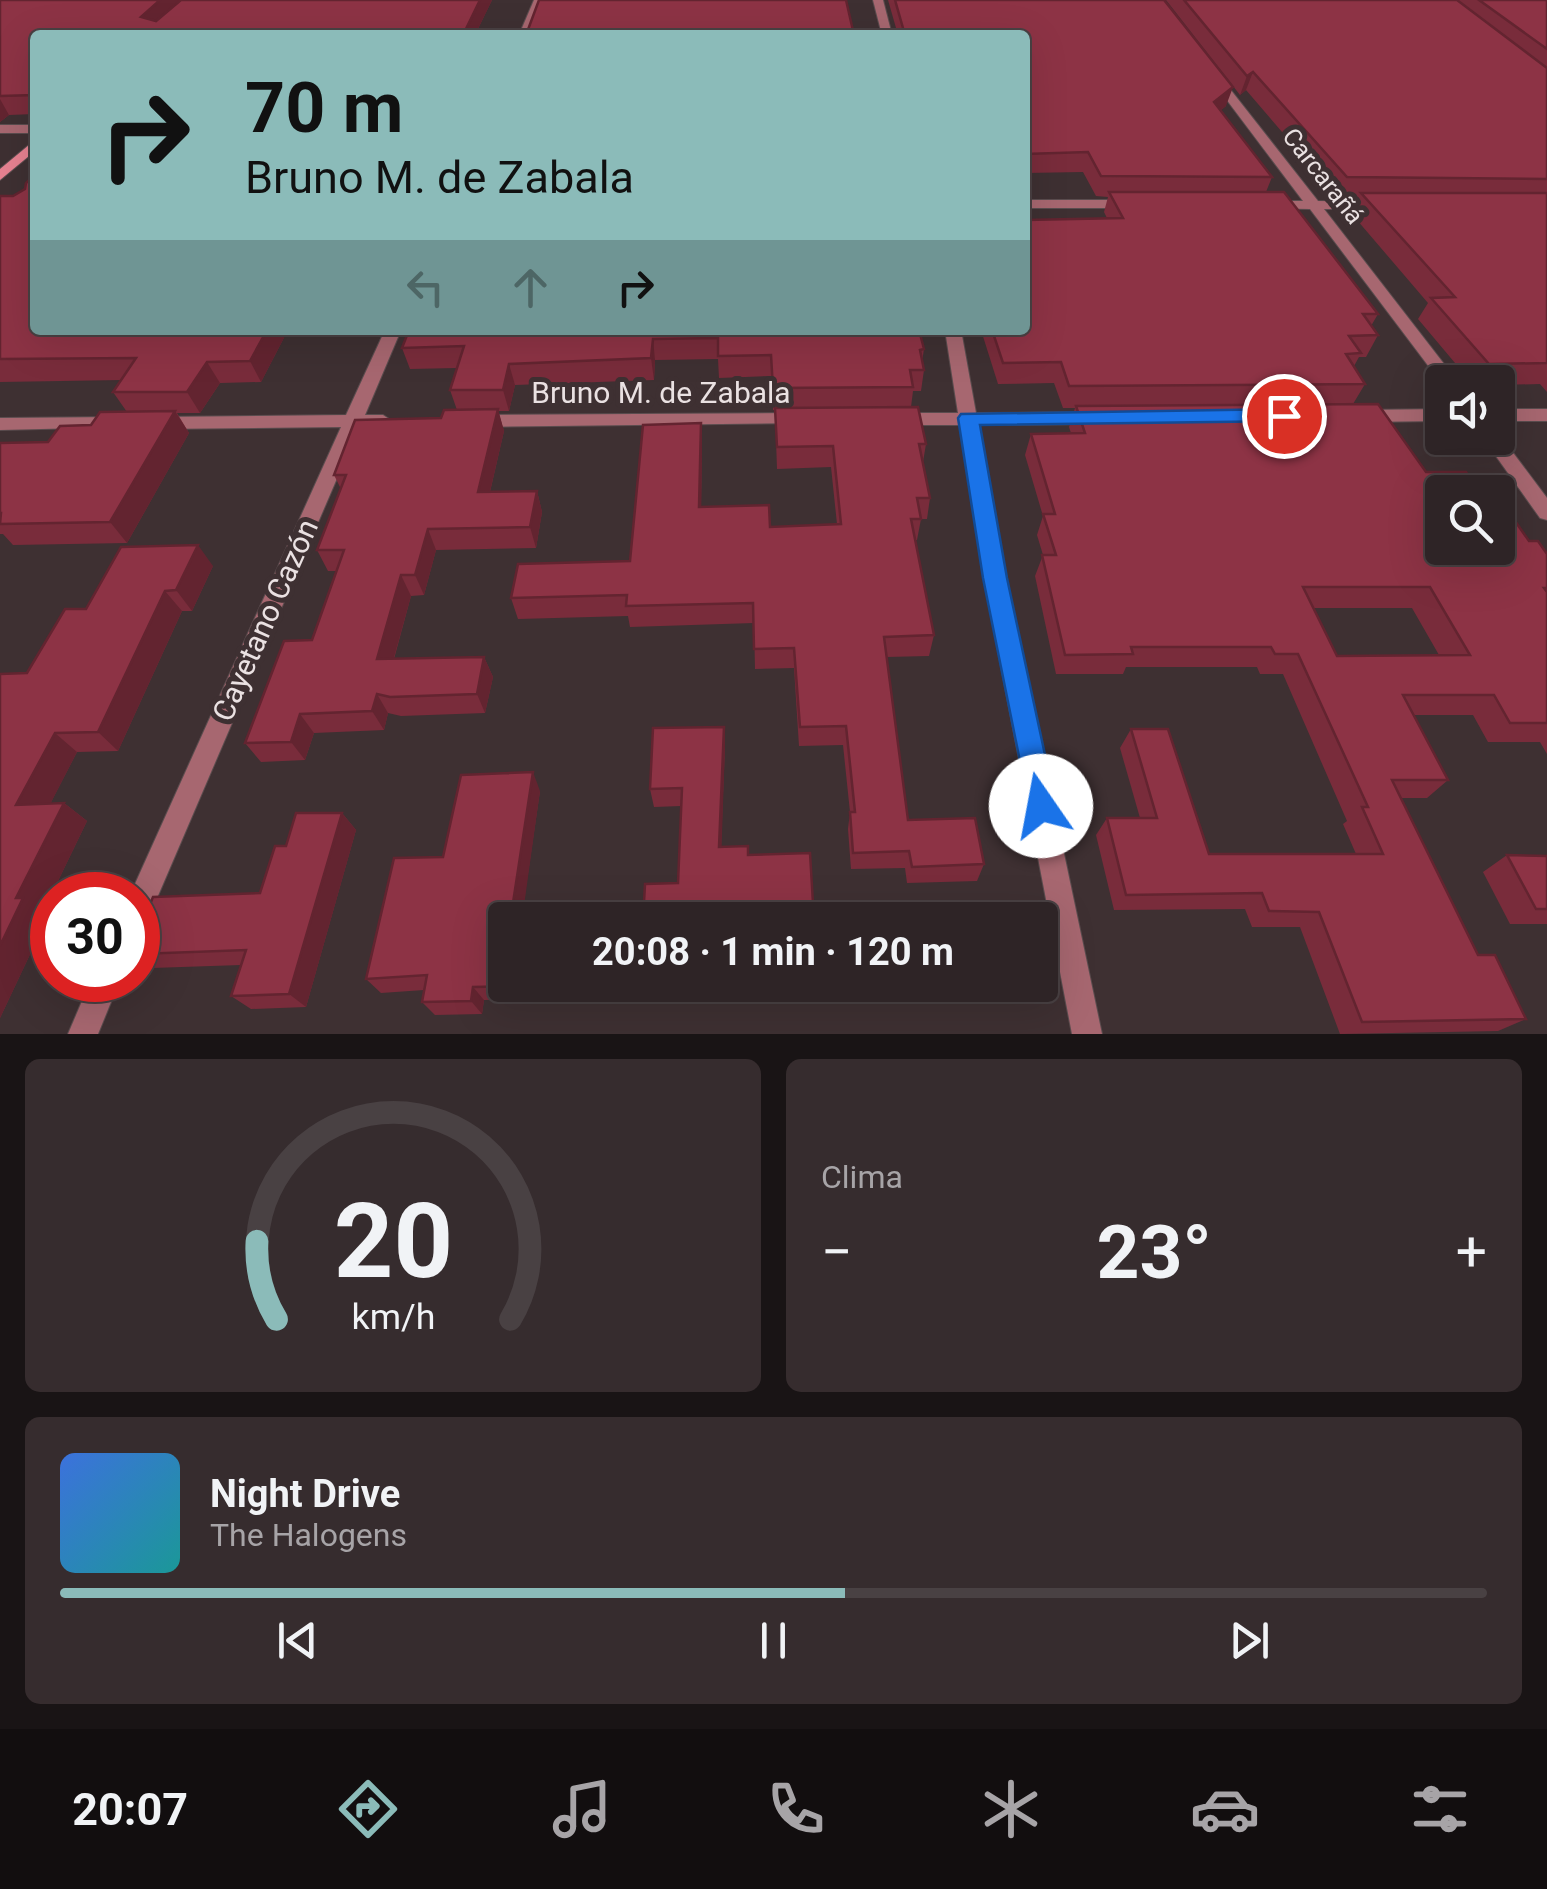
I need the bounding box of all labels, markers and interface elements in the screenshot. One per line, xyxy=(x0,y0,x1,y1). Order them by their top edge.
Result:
text: 70 m xyxy=(245,67,403,149)
icon: right xyxy=(80,70,210,200)
street label: Carcarañá xyxy=(1277,122,1369,230)
text: Bruno M. de Zabala xyxy=(245,151,634,204)
icon: left xyxy=(398,260,453,315)
icon: ahead xyxy=(503,260,558,315)
icon: right xyxy=(608,260,663,315)
map controls xyxy=(1425,365,1515,565)
button: sound xyxy=(1425,365,1515,455)
pin xyxy=(1242,374,1327,459)
street label: Bruno M. de Zabala xyxy=(531,375,791,410)
icon: arrive xyxy=(1257,389,1312,444)
button: search xyxy=(1425,475,1515,565)
street label: Cayetano Cazón xyxy=(205,514,325,726)
position arrow xyxy=(989,754,1093,858)
speed limit sign: 30 xyxy=(30,872,160,1002)
text: 20:08 · 1 min · 120 m xyxy=(592,930,954,974)
text: Clima xyxy=(821,1158,903,1196)
text: 20 xyxy=(333,1181,453,1302)
text: 23° xyxy=(1096,1208,1212,1296)
text: − xyxy=(821,1220,852,1284)
text: + xyxy=(1456,1220,1487,1284)
text: km/h xyxy=(351,1296,435,1338)
text: Night Drive xyxy=(210,1472,400,1516)
text: The Halogens xyxy=(210,1516,407,1554)
icon: previous xyxy=(270,1613,325,1668)
icon: pause xyxy=(746,1613,801,1668)
icon: next xyxy=(1222,1613,1277,1668)
icon: directions xyxy=(333,1774,403,1844)
icon: music xyxy=(547,1774,617,1844)
icon: phone xyxy=(761,1774,831,1844)
icon: climate xyxy=(976,1774,1046,1844)
icon: car xyxy=(1190,1774,1260,1844)
icon: filters xyxy=(1405,1774,1475,1844)
text: 20:07 xyxy=(72,1783,188,1836)

